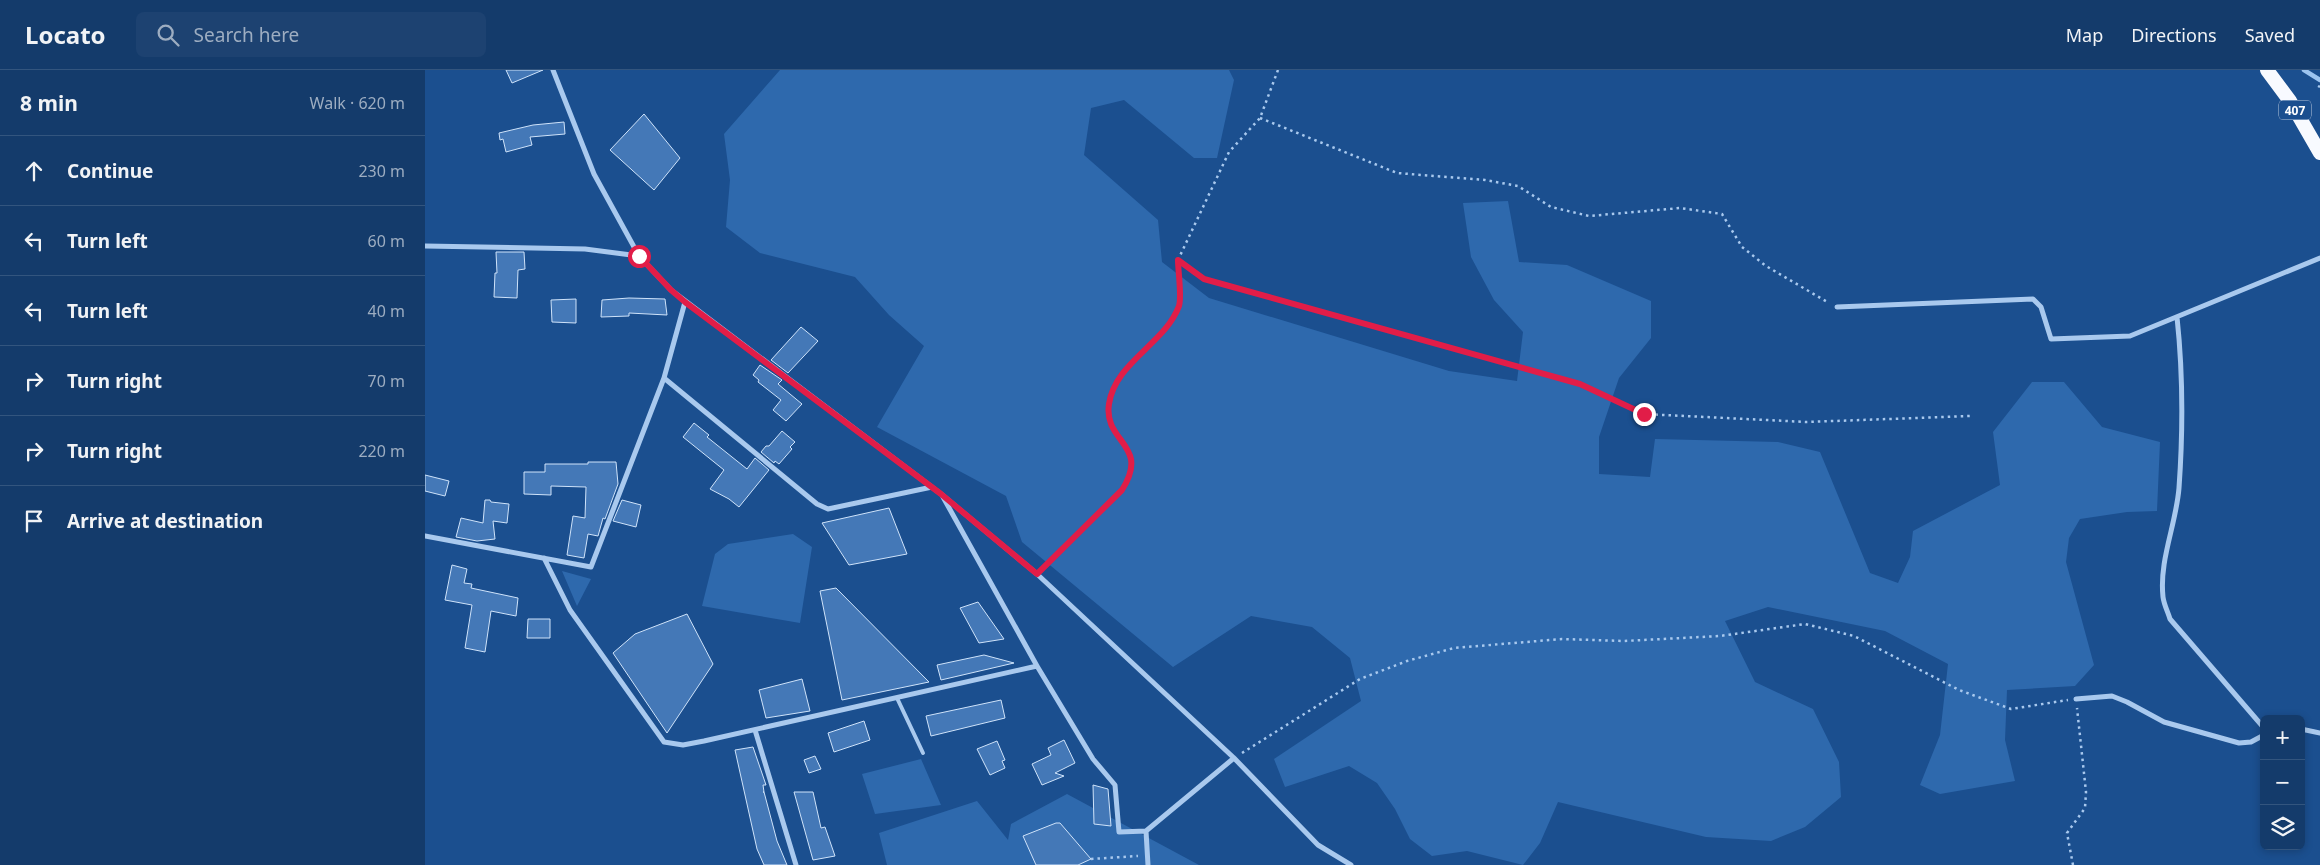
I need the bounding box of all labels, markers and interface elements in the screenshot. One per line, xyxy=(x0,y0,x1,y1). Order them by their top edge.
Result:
search box xyxy=(136,12,486,57)
text: Locato xyxy=(25,18,106,51)
icon: search xyxy=(154,21,182,49)
text: Search here xyxy=(194,22,299,48)
text: Map xyxy=(2066,23,2103,47)
text: Directions xyxy=(2131,23,2217,47)
text: Saved xyxy=(2245,23,2295,47)
text: 8 min xyxy=(20,89,78,117)
text: Walk · 620 m xyxy=(310,92,405,114)
road number: 407 xyxy=(2279,100,2311,120)
icon: ahead xyxy=(20,157,48,185)
text: Continue xyxy=(67,158,153,184)
text: 230 m xyxy=(358,160,405,182)
icon: left xyxy=(20,227,48,255)
text: Turn left xyxy=(67,228,148,254)
text: 60 m xyxy=(368,230,405,252)
route start xyxy=(628,245,651,268)
icon: left xyxy=(20,297,48,325)
text: Turn left xyxy=(67,298,148,324)
text: 40 m xyxy=(368,300,405,322)
icon: right xyxy=(20,367,48,395)
text: Turn right xyxy=(67,368,162,394)
text: 70 m xyxy=(368,370,405,392)
route end xyxy=(1633,403,1656,426)
icon: right xyxy=(20,437,48,465)
text: Turn right xyxy=(67,438,162,464)
text: 220 m xyxy=(358,440,405,462)
icon: arrive xyxy=(20,507,48,535)
text: Arrive at destination xyxy=(67,508,263,534)
map controls xyxy=(2260,715,2305,850)
button: + xyxy=(2260,715,2305,760)
button: − xyxy=(2260,760,2305,805)
button: layers xyxy=(2260,805,2305,850)

